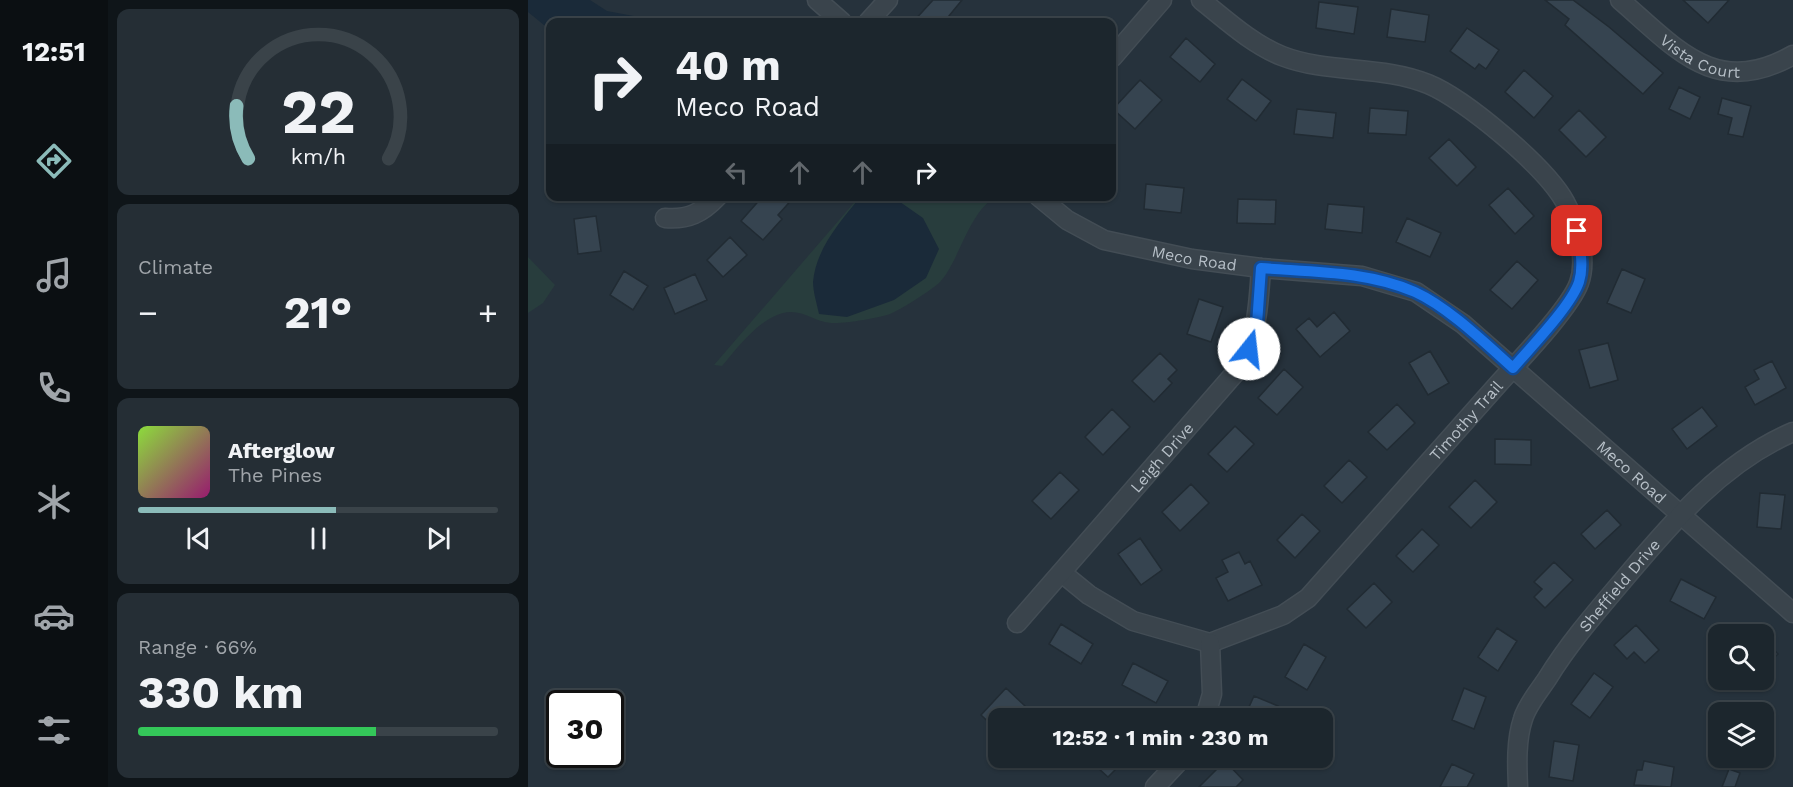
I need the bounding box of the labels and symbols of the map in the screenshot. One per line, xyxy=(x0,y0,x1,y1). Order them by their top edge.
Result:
street label: Vista Court xyxy=(1656,30,1741,81)
pin xyxy=(1551,205,1602,256)
street label: Meco Road xyxy=(1150,241,1238,274)
position arrow xyxy=(1217,317,1281,381)
street label: Timothy Trail xyxy=(1425,376,1506,464)
street label: Leigh Drive xyxy=(1126,418,1197,496)
street label: Meco Road xyxy=(1593,436,1670,507)
street label: Sheffield Drive xyxy=(1575,535,1664,635)
speed limit sign: 30 xyxy=(546,690,624,768)

